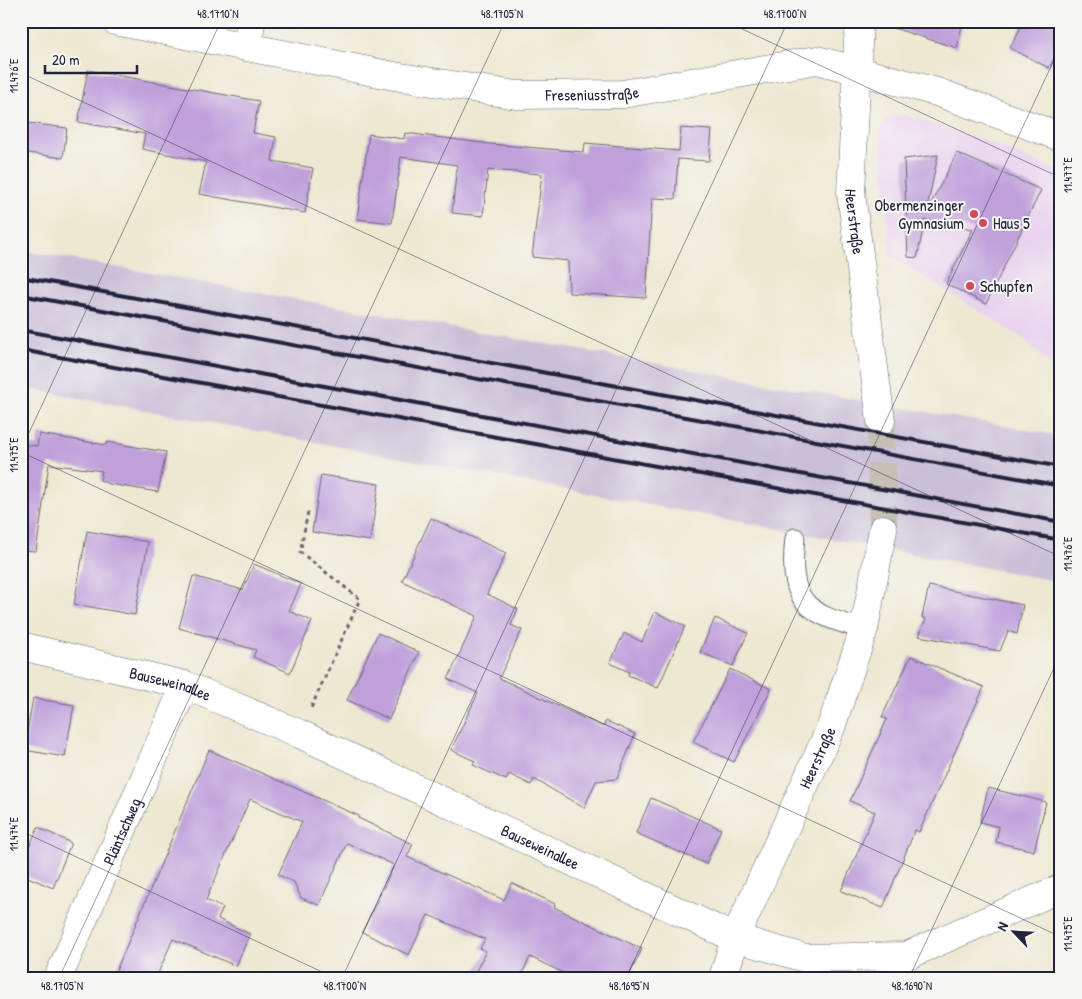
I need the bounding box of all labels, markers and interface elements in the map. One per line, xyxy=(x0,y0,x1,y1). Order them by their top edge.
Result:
text: 48.1710°N xyxy=(197,5,239,22)
text: 48.1705°N xyxy=(481,5,523,22)
text: 48.1700°N xyxy=(764,5,806,22)
scale bar xyxy=(45,42,138,74)
text: 20 m xyxy=(52,49,79,70)
text: 11.476°E xyxy=(5,58,22,93)
street label: Freseniusstraße xyxy=(544,80,641,106)
text: 11.477°E xyxy=(1059,156,1076,193)
street label: Heerstraße xyxy=(840,189,870,256)
place label: Obermenzinger Gymnasium xyxy=(874,194,964,234)
marker: Obermenzinger Gymnasium xyxy=(968,208,980,220)
place label: Haus 5 xyxy=(993,212,1030,234)
marker: Haus 5 xyxy=(977,217,989,229)
place label: Schupfen xyxy=(980,275,1033,297)
marker: Schupfen xyxy=(964,280,976,292)
text: 11.475°E xyxy=(5,437,22,472)
text: 11.476°E xyxy=(1059,536,1076,571)
street label: Bauseweinallee xyxy=(127,661,215,706)
street label: Heerstraße xyxy=(794,723,841,792)
street label: Pläntschweg xyxy=(97,794,146,868)
text: 11.474°E xyxy=(5,816,22,851)
street label: Bauseweinallee xyxy=(498,819,584,875)
north arrow xyxy=(990,906,1040,956)
text: 11.475°E xyxy=(1059,916,1076,951)
text: N xyxy=(992,918,1012,934)
text: 48.1705°N xyxy=(41,977,83,994)
text: 48.1700°N xyxy=(324,977,366,994)
text: 48.1695°N xyxy=(609,977,649,994)
text: 48.1690°N xyxy=(892,977,932,994)

